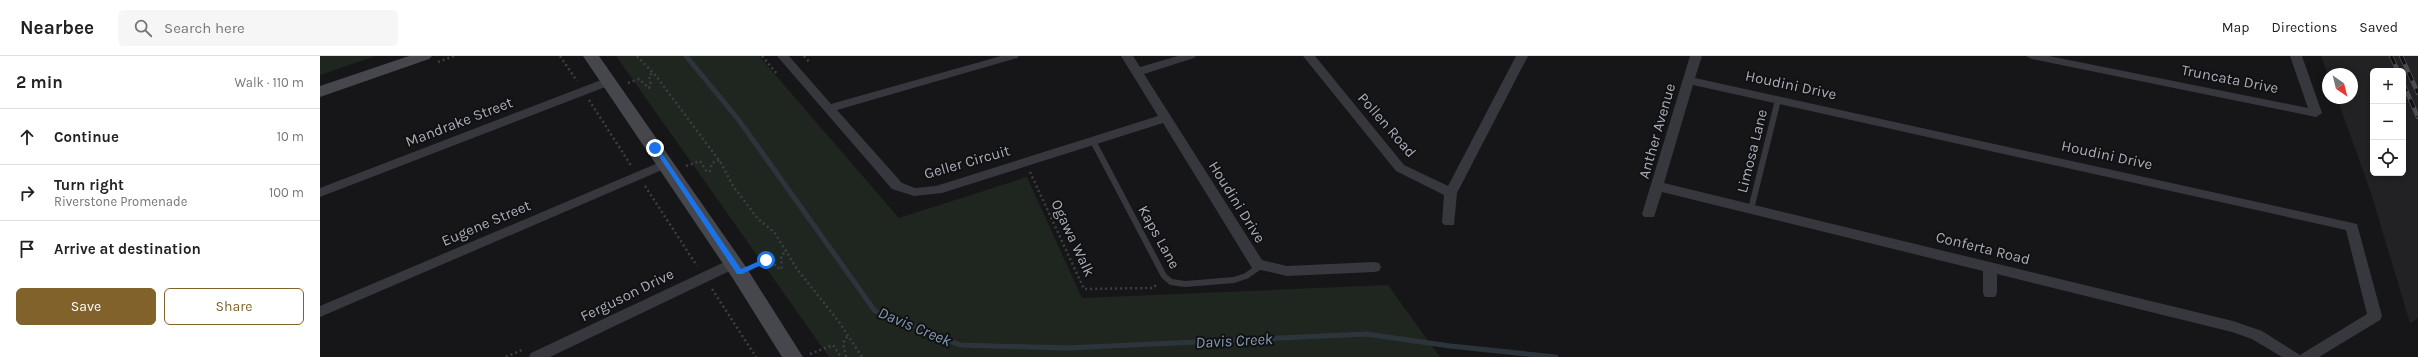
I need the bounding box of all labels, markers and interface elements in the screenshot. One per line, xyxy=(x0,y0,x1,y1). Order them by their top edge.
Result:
search box xyxy=(118,10,398,46)
text: Nearbee xyxy=(20,17,94,39)
icon: search xyxy=(132,17,154,39)
text: Search here xyxy=(164,19,245,37)
text: Map xyxy=(2222,19,2250,36)
text: Directions xyxy=(2272,19,2337,36)
text: Saved xyxy=(2359,19,2398,36)
street label: Truncata Drive xyxy=(2180,61,2280,97)
street label: Houdini Drive xyxy=(1744,67,1838,103)
north arrow xyxy=(2322,68,2358,104)
map controls xyxy=(2370,68,2406,176)
button: + xyxy=(2370,68,2406,104)
text: 2 min xyxy=(16,72,63,92)
text: Walk · 110 m xyxy=(235,75,304,90)
street label: Anther Avenue xyxy=(1635,81,1679,181)
street label: Pollen Road xyxy=(1354,89,1420,161)
street label: Mandrake Street xyxy=(403,93,516,151)
button: − xyxy=(2370,104,2406,140)
street label: Limosa Lane xyxy=(1733,107,1771,195)
icon: ahead xyxy=(16,126,38,148)
text: Continue xyxy=(54,128,119,146)
text: 10 m xyxy=(277,129,304,144)
street label: Houdini Drive xyxy=(2060,137,2154,173)
route end xyxy=(646,139,664,157)
button: locate xyxy=(2370,140,2406,176)
street label: Geller Circuit xyxy=(922,141,1012,183)
street label: Houdini Drive xyxy=(1205,158,1269,246)
text: Turn right xyxy=(54,176,124,194)
icon: right xyxy=(16,182,38,204)
text: 100 m xyxy=(269,185,304,200)
text: Riverstone Promenade xyxy=(54,194,187,209)
street label: Eugene Street xyxy=(439,196,534,250)
street label: Ogawa Walk xyxy=(1047,197,1099,279)
street label: Kaps Lane xyxy=(1134,202,1184,272)
street label: Conferta Road xyxy=(1934,228,2032,268)
icon: arrive xyxy=(16,238,38,260)
text: Arrive at destination xyxy=(54,240,201,258)
route start xyxy=(757,251,775,269)
street label: Ferguson Drive xyxy=(577,265,677,325)
button: Save xyxy=(16,288,156,325)
button: Share xyxy=(164,288,304,325)
water label: Davis Creek xyxy=(875,303,955,351)
water label: Davis Creek xyxy=(1195,329,1274,352)

